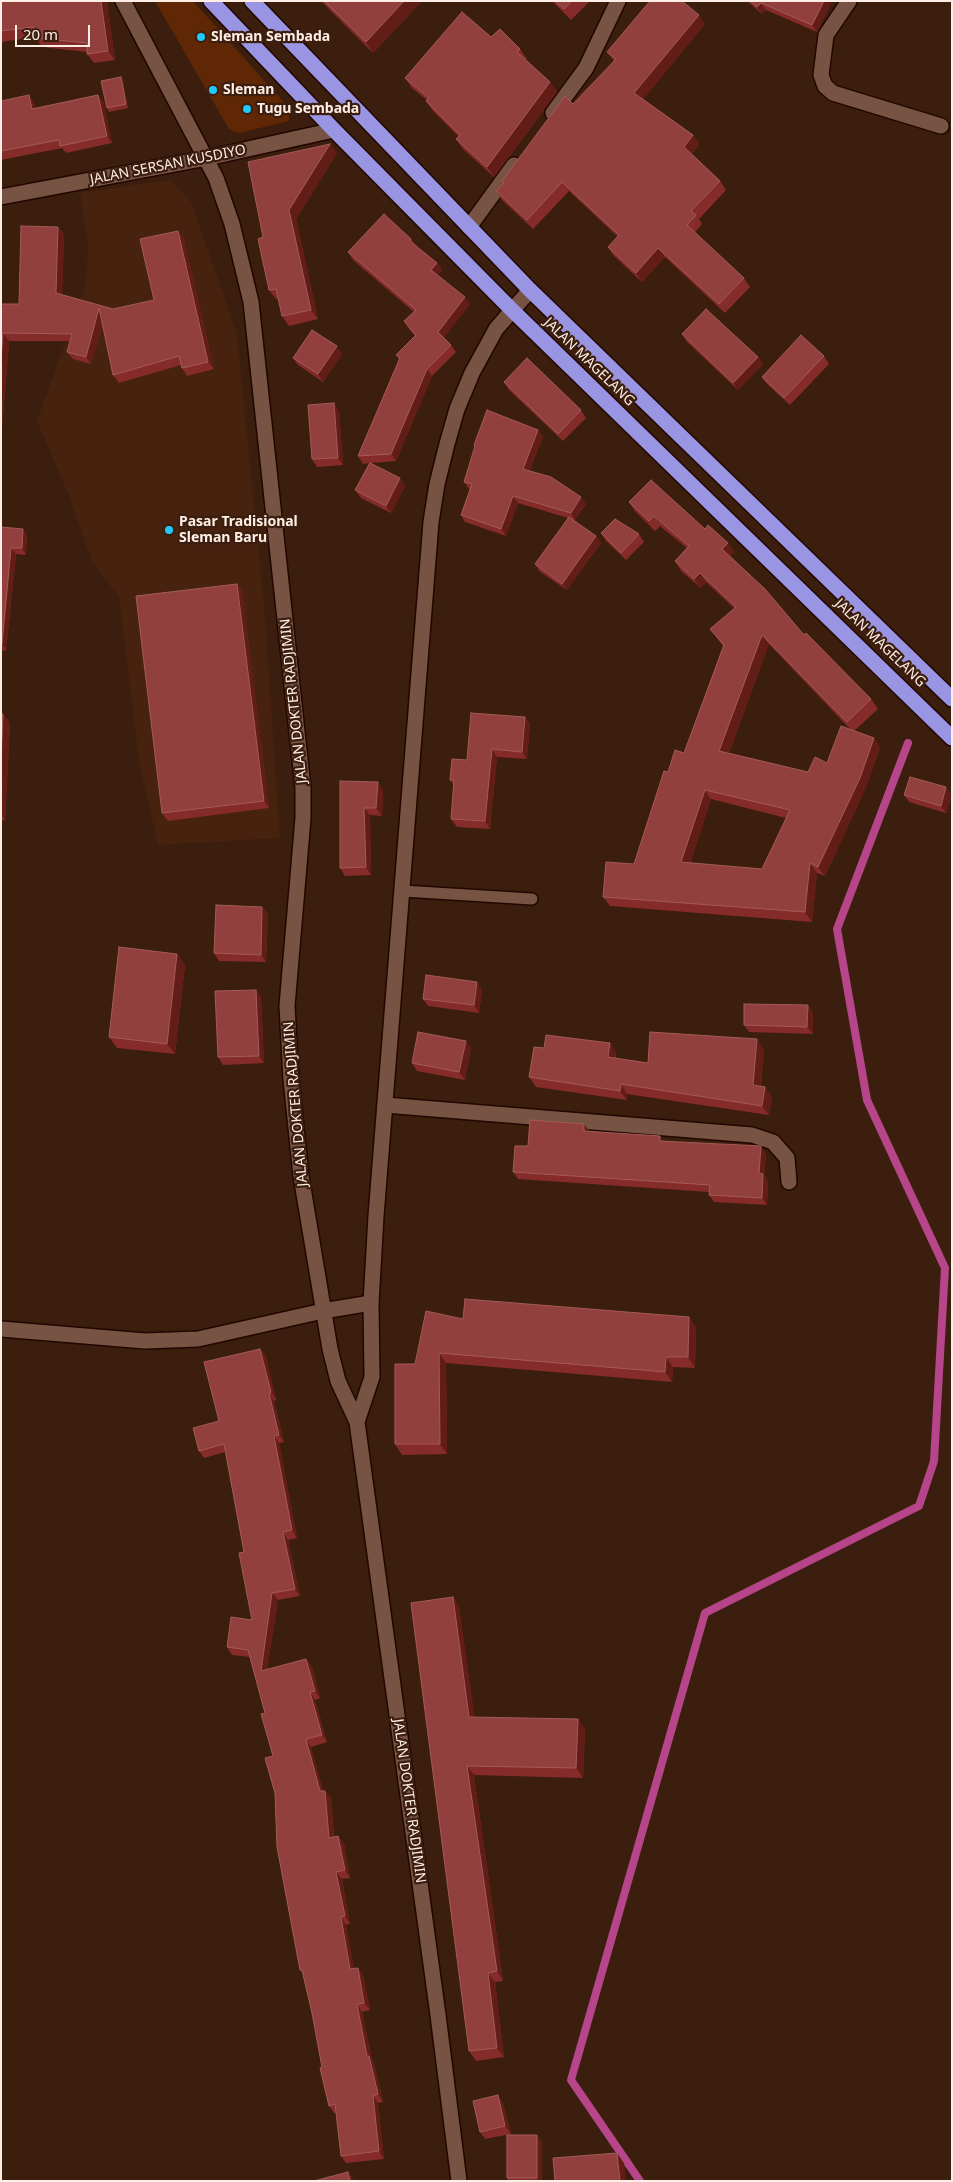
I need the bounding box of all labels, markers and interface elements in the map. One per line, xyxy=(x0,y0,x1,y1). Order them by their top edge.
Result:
scale bar xyxy=(18,15,92,47)
text: 20 m xyxy=(23,24,58,44)
place label: Sleman Sembada xyxy=(211,29,330,45)
marker: Sleman Sembada xyxy=(195,31,207,43)
place label: Sleman xyxy=(223,82,274,98)
marker: Sleman xyxy=(207,84,219,96)
place label: Tugu Sembada xyxy=(257,101,359,117)
marker: Tugu Sembada xyxy=(241,103,253,115)
street label: JALAN SERSAN KUSDIYO xyxy=(89,142,247,188)
street label: JALAN MAGELANG xyxy=(540,314,638,410)
place label: Pasar Tradisional Sleman Baru xyxy=(179,514,298,546)
marker: Pasar Tradisional Sleman Baru xyxy=(163,524,175,536)
street label: JALAN MAGELANG xyxy=(831,595,929,691)
street label: JALAN DOKTER RADJIMIN xyxy=(277,618,311,784)
street label: JALAN DOKTER RADJIMIN xyxy=(280,1021,312,1187)
street label: JALAN DOKTER RADJIMIN xyxy=(389,1718,429,1884)

